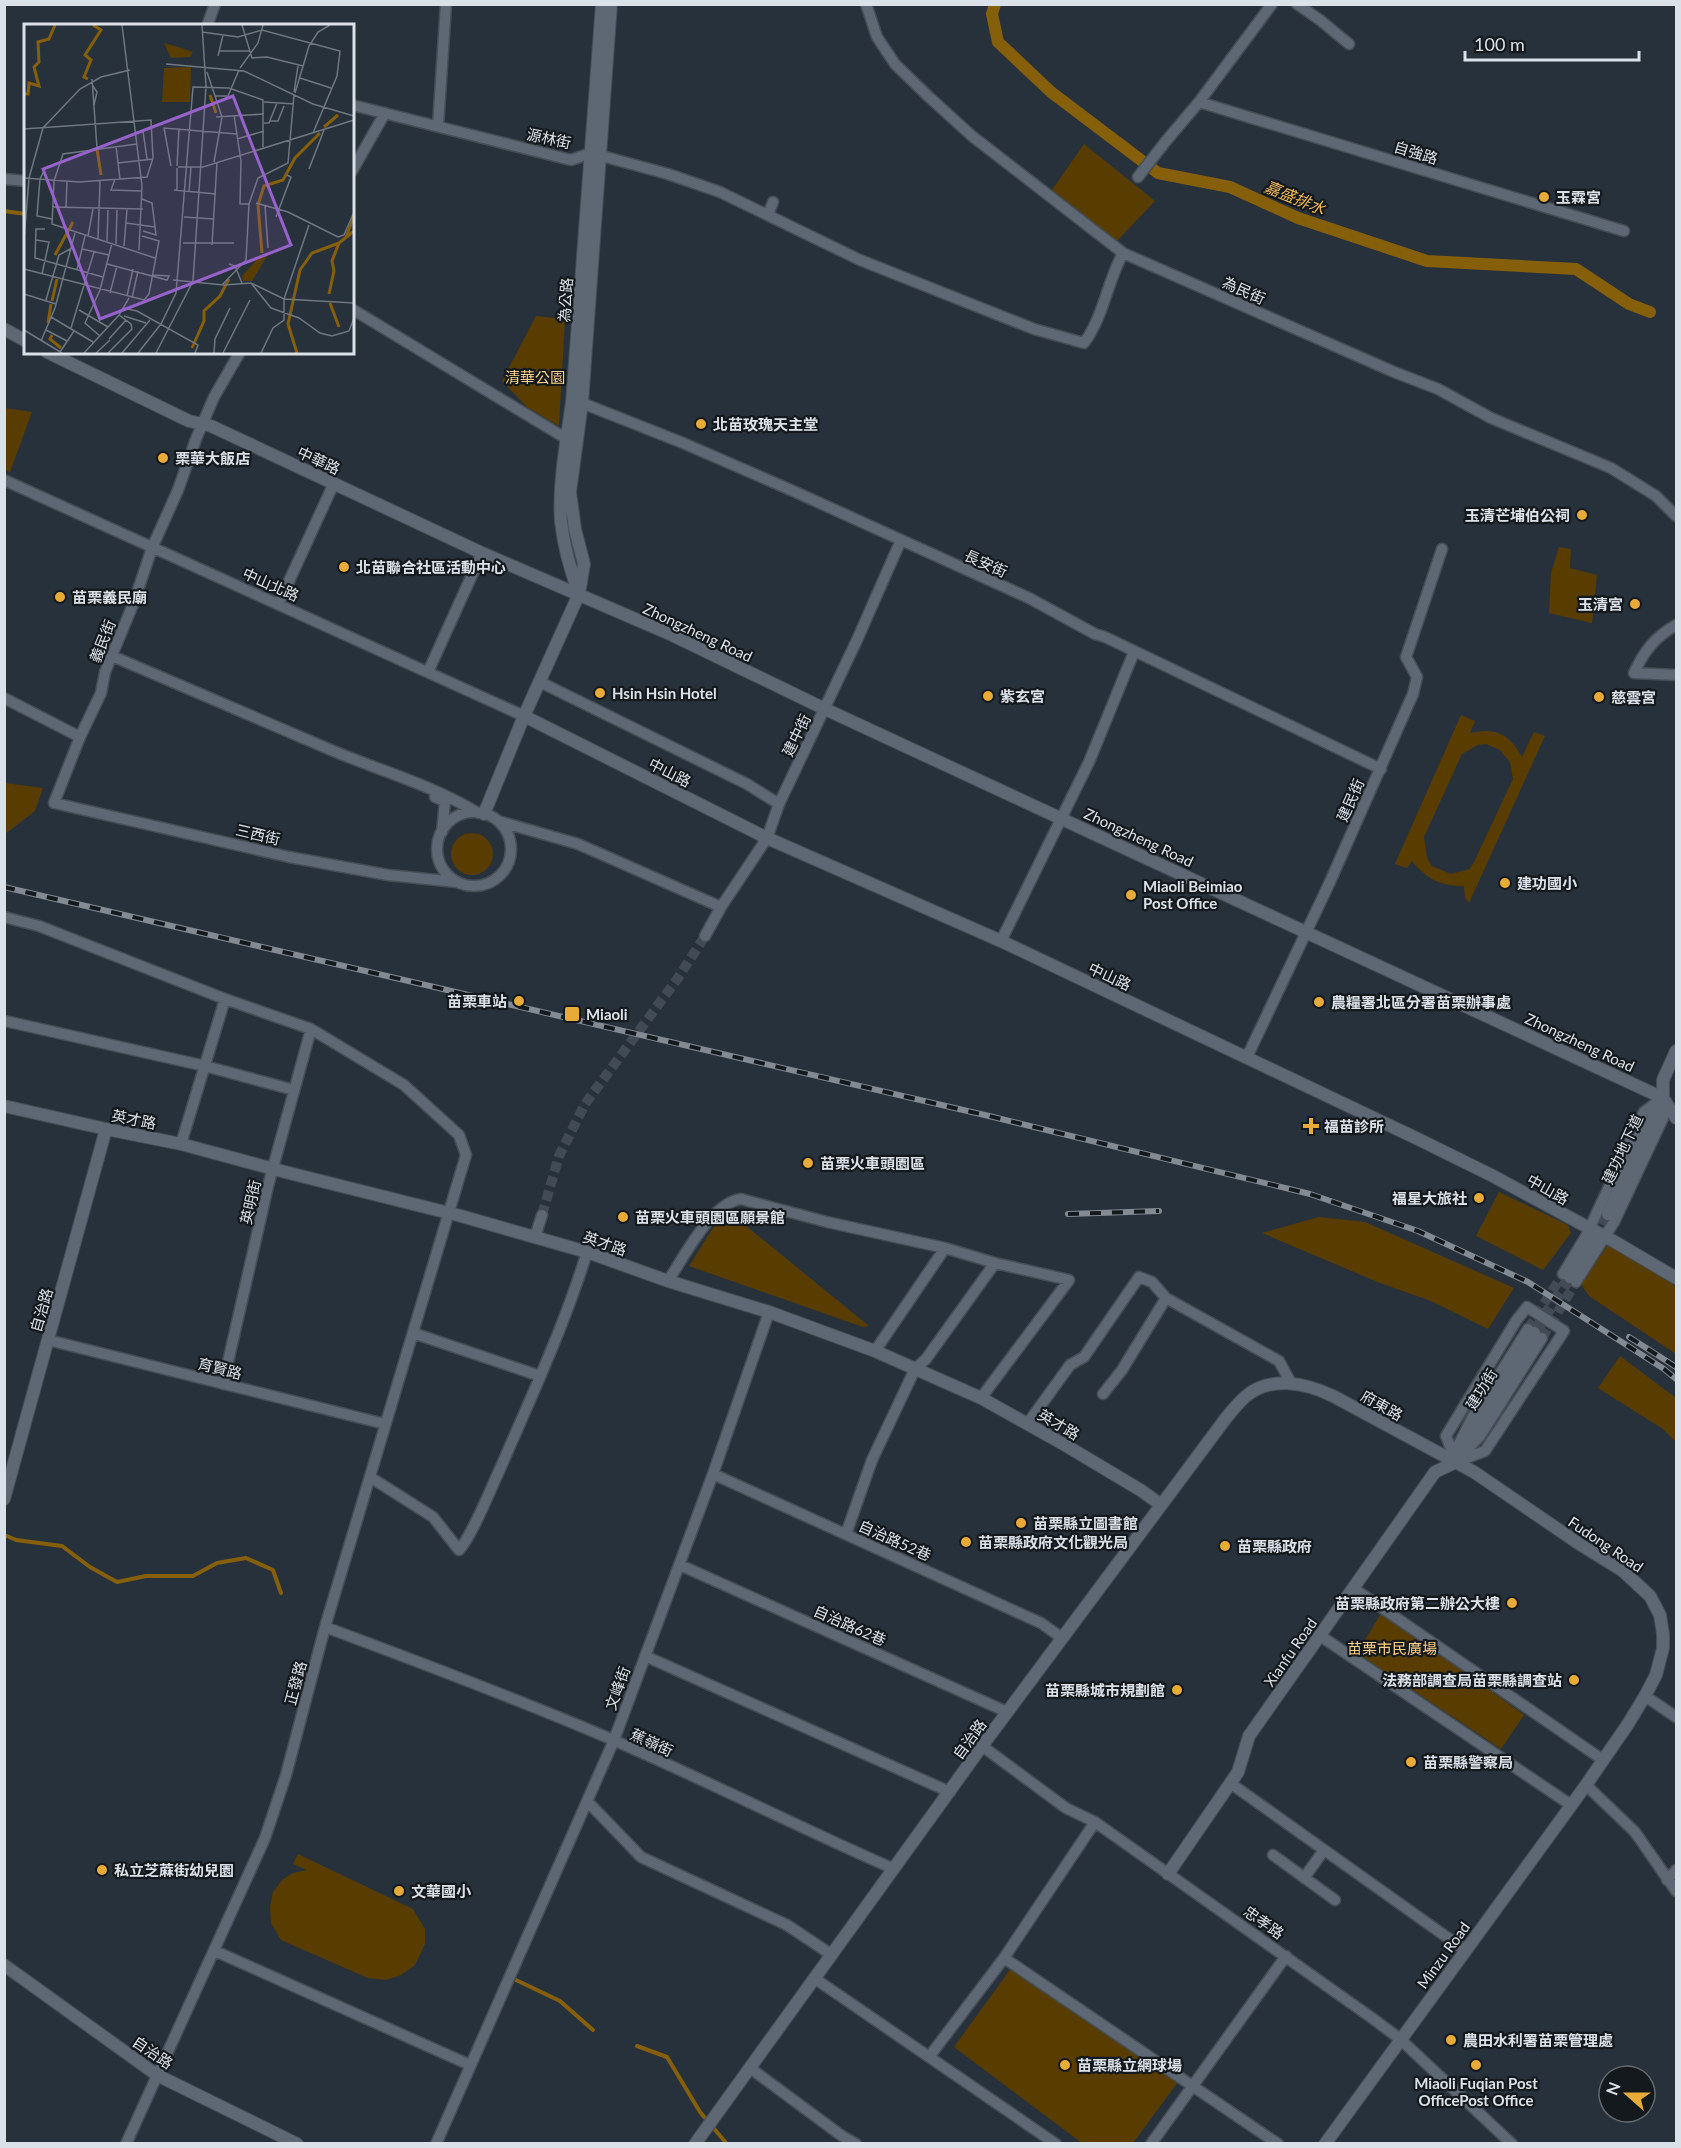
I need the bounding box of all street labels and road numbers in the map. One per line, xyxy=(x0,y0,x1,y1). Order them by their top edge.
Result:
street label: 源林街 xyxy=(525,125,573,151)
street label: 自強路 xyxy=(1392,137,1440,167)
street label: 為民街 xyxy=(1220,273,1268,307)
street label: 為公路 xyxy=(554,277,576,323)
street label: 中華路 xyxy=(295,442,343,478)
street label: 長安街 xyxy=(962,546,1010,580)
street label: 中山北路 xyxy=(240,564,302,604)
street label: Zhongzheng Road xyxy=(641,599,755,665)
street label: 義民街 xyxy=(85,617,119,665)
street label: 建中街 xyxy=(778,711,814,759)
street label: 中山路 xyxy=(646,754,694,790)
street label: 建民街 xyxy=(1333,776,1367,824)
street label: Zhongzheng Road xyxy=(1082,804,1196,870)
street label: 三西街 xyxy=(234,820,282,848)
street label: 中山路 xyxy=(1086,958,1134,994)
street label: Zhongzheng Road xyxy=(1523,1009,1637,1075)
street label: 英才路 xyxy=(110,1106,158,1132)
street label: 建功地下道 xyxy=(1598,1111,1646,1187)
street label: 中山路 xyxy=(1524,1170,1572,1208)
street label: 英明街 xyxy=(236,1178,264,1226)
street label: 英才路 xyxy=(581,1227,629,1259)
street label: 自治路 xyxy=(26,1286,56,1334)
street label: 育賢路 xyxy=(196,1354,244,1382)
street label: 建功街 xyxy=(1461,1365,1501,1413)
street label: 府東路 xyxy=(1358,1386,1406,1424)
street label: 英才路 xyxy=(1035,1405,1083,1443)
street label: Fudong Road xyxy=(1565,1512,1647,1576)
street label: 自治路52巷 xyxy=(856,1516,934,1564)
street label: 自治路62巷 xyxy=(811,1601,889,1649)
street label: Xianfu Road xyxy=(1260,1614,1320,1690)
street label: 正發路 xyxy=(280,1659,310,1707)
street label: 文峰街 xyxy=(601,1664,633,1712)
street label: 自治路 xyxy=(948,1716,990,1762)
street label: 蕉嶺街 xyxy=(628,1724,676,1760)
street label: 忠孝路 xyxy=(1240,1902,1288,1942)
street label: Minzu Road xyxy=(1413,1918,1473,1992)
street label: 自治路 xyxy=(129,2032,177,2072)

